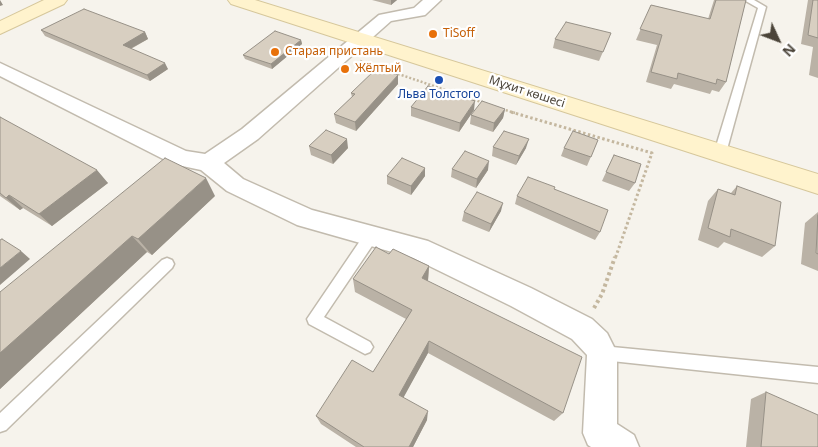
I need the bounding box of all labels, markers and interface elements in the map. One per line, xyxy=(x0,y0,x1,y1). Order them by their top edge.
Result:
north arrow xyxy=(753,15,803,65)
place label: TiSoff xyxy=(443,27,475,41)
marker: TiSoff xyxy=(427,28,439,40)
text: N xyxy=(779,40,800,61)
place label: Старая пристань xyxy=(285,45,383,59)
marker: Старая пристань xyxy=(269,46,281,58)
place label: Жёлтый xyxy=(355,62,401,76)
marker: Жёлтый xyxy=(339,63,351,75)
street label: Мұхит көшесі xyxy=(487,73,567,111)
marker: Льва Толстого xyxy=(433,74,445,86)
place label: Льва Толстого xyxy=(398,88,480,102)

